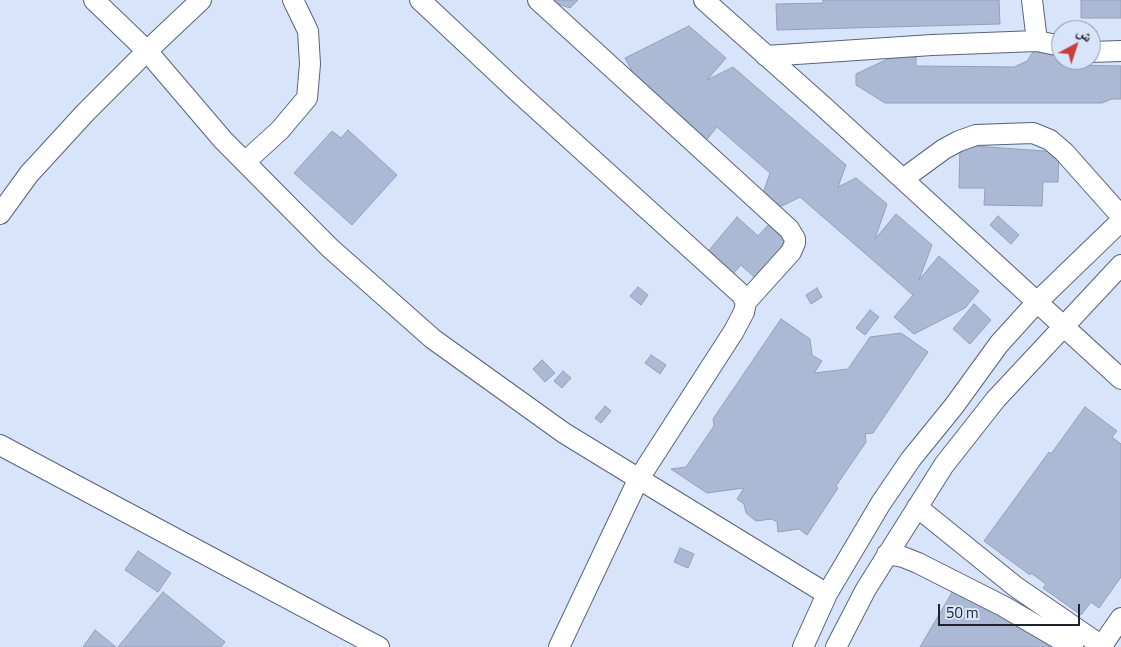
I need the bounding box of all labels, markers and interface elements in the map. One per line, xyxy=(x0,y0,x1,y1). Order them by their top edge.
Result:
north arrow xyxy=(1051,20,1101,70)
text: ش xyxy=(1073,21,1098,47)
scale bar xyxy=(941,594,1084,626)
text: 50 m xyxy=(946,601,979,624)

